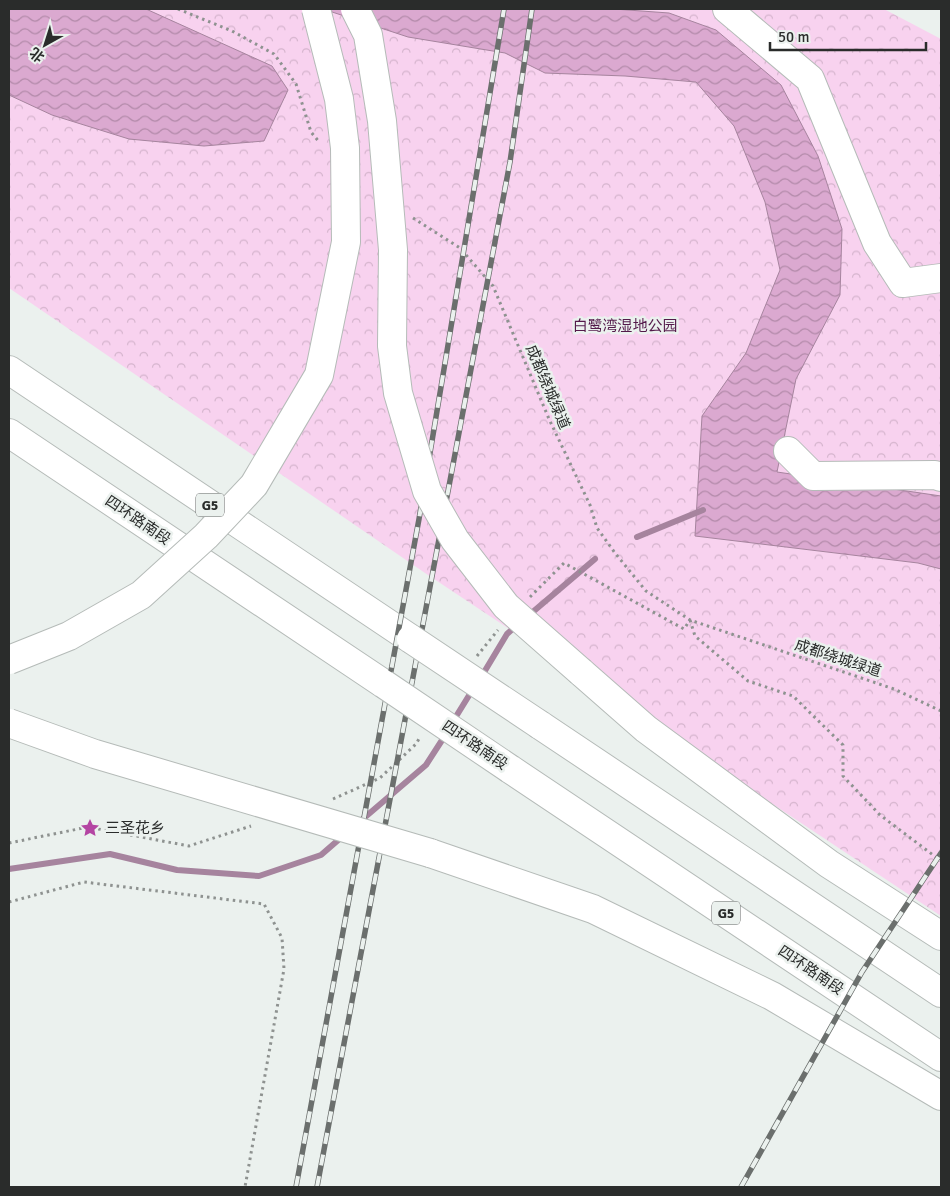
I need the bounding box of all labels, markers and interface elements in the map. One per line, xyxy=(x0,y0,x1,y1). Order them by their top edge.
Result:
north arrow xyxy=(20,20,70,70)
scale bar xyxy=(770,20,926,52)
text: 50 m xyxy=(778,28,809,46)
text: 北 xyxy=(26,44,48,66)
park label: 白鹭湾湿地公园 xyxy=(572,317,678,335)
street label: 成都绕城绿道 xyxy=(522,342,574,432)
street label: 四环路南段 xyxy=(102,492,174,548)
road number: G5 xyxy=(196,494,224,516)
street label: 成都绕城绿道 xyxy=(792,636,884,680)
street label: 四环路南段 xyxy=(439,717,511,773)
place icon: 三圣花乡 xyxy=(79,817,101,839)
place label: 三圣花乡 xyxy=(105,819,165,837)
road number: G5 xyxy=(712,901,740,924)
street label: 四环路南段 xyxy=(775,942,847,998)

